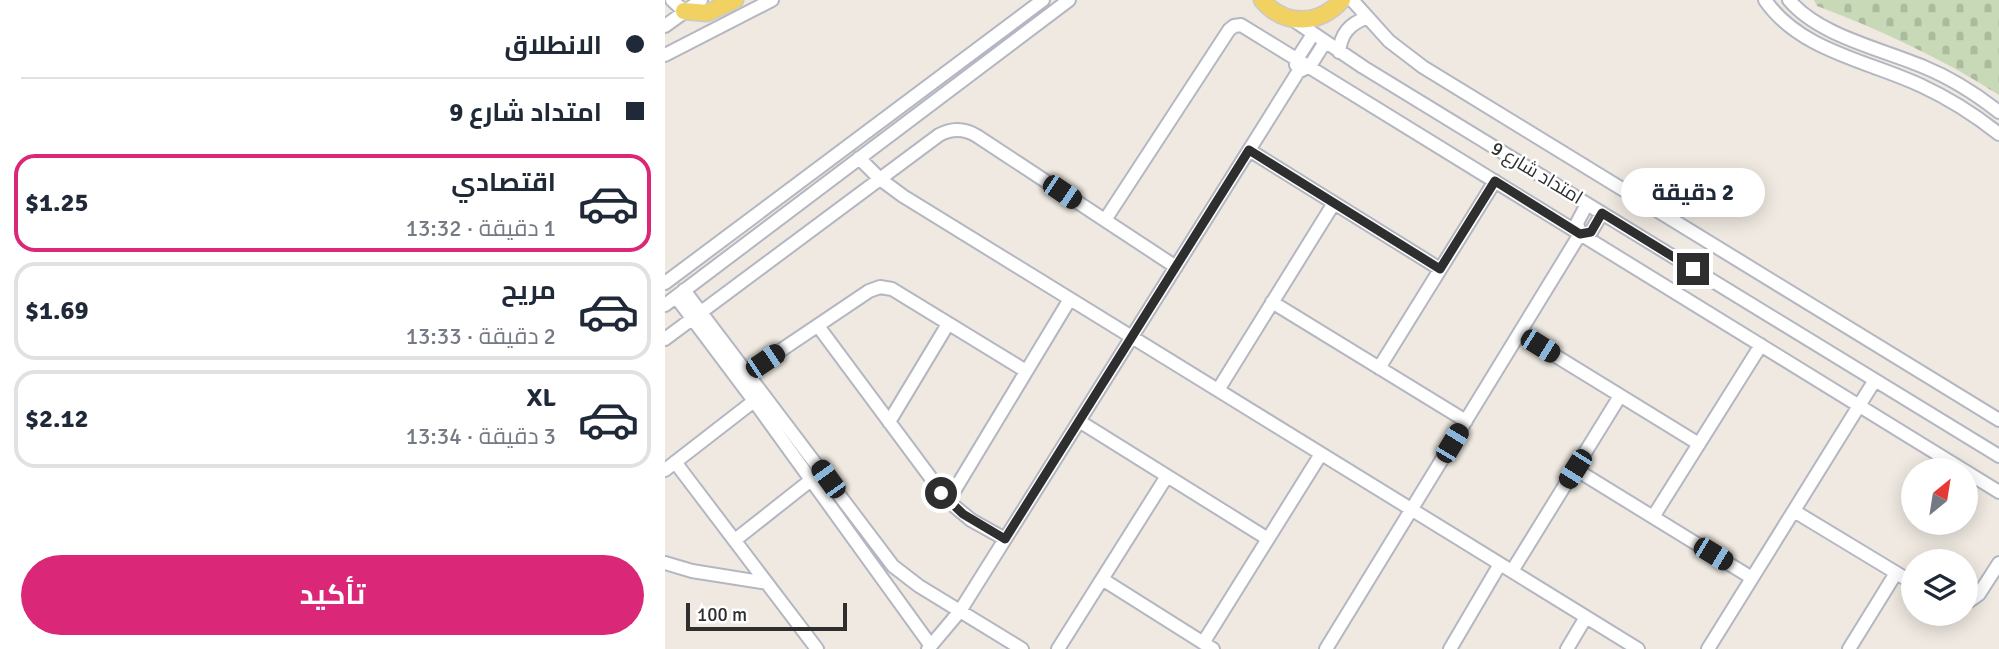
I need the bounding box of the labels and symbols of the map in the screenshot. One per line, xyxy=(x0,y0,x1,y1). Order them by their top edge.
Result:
street label: امتداد شارع 9 xyxy=(1486,136,1587,211)
callout: 2 دقيقة xyxy=(1621,168,1765,216)
car xyxy=(1039,172,1086,212)
route end xyxy=(1677,253,1709,285)
car xyxy=(1517,326,1564,366)
car xyxy=(742,341,789,381)
car xyxy=(1433,420,1472,466)
car xyxy=(1555,446,1596,492)
car xyxy=(808,456,849,502)
north arrow xyxy=(1901,458,1977,536)
route start xyxy=(925,477,957,509)
car xyxy=(1690,534,1737,574)
scale bar xyxy=(686,600,847,632)

